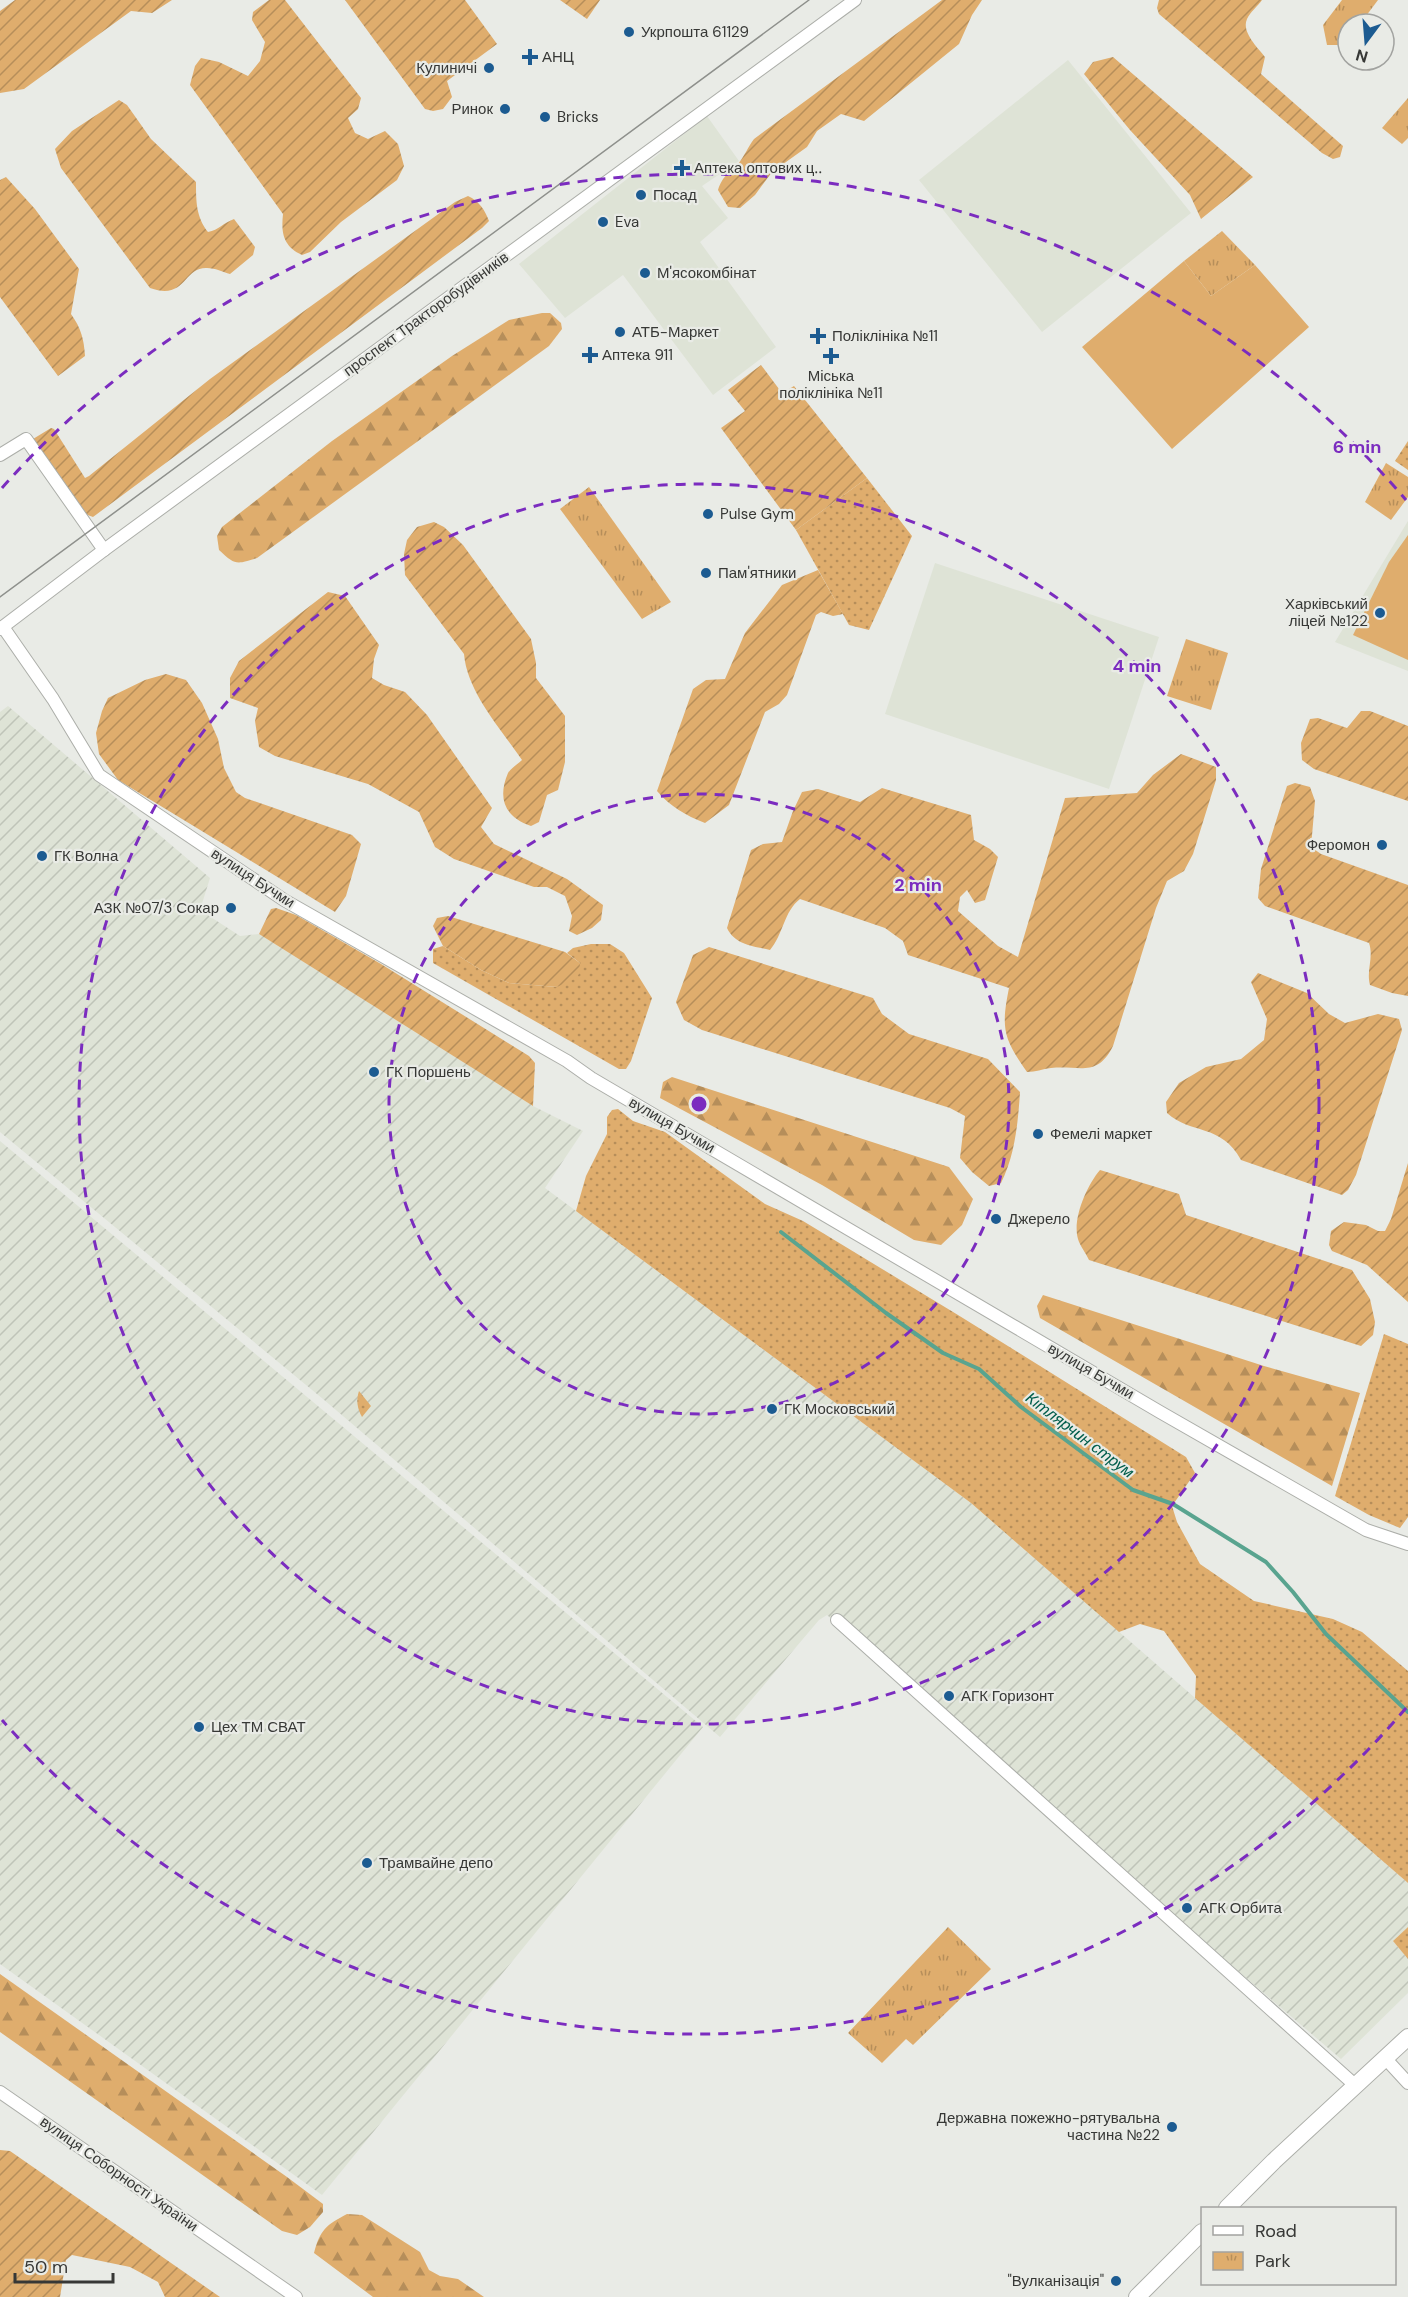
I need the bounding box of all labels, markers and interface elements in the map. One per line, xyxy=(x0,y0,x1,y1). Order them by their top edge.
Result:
north arrow xyxy=(1336,12,1396,72)
place label: Укрпошта 61129 xyxy=(641,22,749,42)
marker: Укрпошта 61129 xyxy=(622,25,636,39)
text: N xyxy=(1353,44,1371,68)
place label: АНЦ xyxy=(542,47,574,67)
marker: АНЦ xyxy=(523,50,537,64)
place label: Кулиничі xyxy=(416,58,477,78)
marker: Кулиничі xyxy=(482,61,496,75)
place label: Ринок xyxy=(451,99,493,119)
marker: Ринок xyxy=(498,102,512,116)
place label: Bricks xyxy=(557,107,598,127)
marker: Bricks xyxy=(538,110,552,124)
place label: Аптека оптових ц‥ xyxy=(694,158,822,178)
marker: Аптека оптових ц‥ xyxy=(675,161,689,175)
place label: Посад xyxy=(653,185,697,205)
marker: Посад xyxy=(634,188,648,202)
place label: Eva xyxy=(615,212,639,232)
marker: Eva xyxy=(596,215,610,229)
street label: проспект Тракторобудівників xyxy=(339,247,513,381)
place label: М'ясокомбінат xyxy=(657,263,756,283)
marker: М'ясокомбінат xyxy=(638,266,652,280)
place label: АТБ-Маркет xyxy=(632,322,719,342)
marker: АТБ-Маркет xyxy=(613,325,627,339)
place label: Поліклініка №11 xyxy=(832,326,938,346)
marker: Поліклініка №11 xyxy=(809,327,827,345)
place label: Аптека 911 xyxy=(602,345,673,365)
marker: Міська поліклініка №11 xyxy=(822,347,840,365)
marker: Аптека 911 xyxy=(583,348,597,362)
place label: Міська поліклініка №11 xyxy=(779,366,883,403)
text: 6 min xyxy=(1333,435,1381,459)
place label: Pulse Gym xyxy=(720,504,794,524)
marker: Pulse Gym xyxy=(701,507,715,521)
place label: Пам'ятники xyxy=(718,563,796,583)
marker: Пам'ятники xyxy=(699,566,713,580)
place label: Харківський ліцей №122 xyxy=(1285,594,1368,631)
marker: Харківський ліцей №122 xyxy=(1373,606,1387,620)
text: 4 min xyxy=(1113,654,1161,678)
place label: Феромон xyxy=(1307,835,1370,855)
marker: Феромон xyxy=(1375,838,1389,852)
street label: вулиця Бучми xyxy=(207,843,299,913)
place label: ГК Волна xyxy=(54,846,119,866)
marker: ГК Волна xyxy=(35,849,49,863)
text: 2 min xyxy=(894,873,942,897)
place label: АЗК №07/3 Сокар xyxy=(94,898,219,918)
marker: АЗК №07/3 Сокар xyxy=(224,901,238,915)
place label: ГК Поршень xyxy=(386,1062,471,1082)
marker: ГК Поршень xyxy=(367,1065,381,1079)
street label: вулиця Бучми xyxy=(625,1092,719,1158)
centre of rings xyxy=(689,1094,709,1114)
place label: Фемелі маркет xyxy=(1050,1124,1153,1144)
marker: Фемелі маркет xyxy=(1031,1127,1045,1141)
place label: Джерело xyxy=(1008,1209,1070,1229)
marker: Джерело xyxy=(989,1212,1003,1226)
street label: вулиця Бучми xyxy=(1044,1338,1138,1404)
water label: Кітлярчин струм xyxy=(1021,1387,1139,1483)
place label: ГК Московський xyxy=(784,1399,895,1419)
marker: ГК Московський xyxy=(765,1402,779,1416)
place label: АГК Горизонт xyxy=(961,1686,1054,1706)
marker: АГК Горизонт xyxy=(942,1689,956,1703)
place label: Цех ТМ СВАТ xyxy=(211,1717,306,1737)
marker: Цех ТМ СВАТ xyxy=(192,1720,206,1734)
place label: Трамвайне депо xyxy=(379,1853,493,1873)
marker: Трамвайне депо xyxy=(360,1856,374,1870)
place label: АГК Орбита xyxy=(1199,1898,1283,1918)
marker: АГК Орбита xyxy=(1180,1901,1194,1915)
place label: Державна пожежно-рятувальна частина №22 xyxy=(937,2108,1161,2145)
street label: вулиця Соборності України xyxy=(36,2112,202,2236)
marker: Державна пожежно-рятувальна частина №22 xyxy=(1165,2120,1179,2134)
legend xyxy=(1201,2207,1396,2285)
text: Road xyxy=(1255,2219,1297,2243)
scale bar xyxy=(15,2246,112,2284)
text: Park xyxy=(1255,2249,1291,2273)
text: 50 m xyxy=(24,2255,68,2279)
place label: "Вулканізація" xyxy=(1007,2271,1104,2291)
marker: "Вулканізація" xyxy=(1109,2274,1123,2288)

